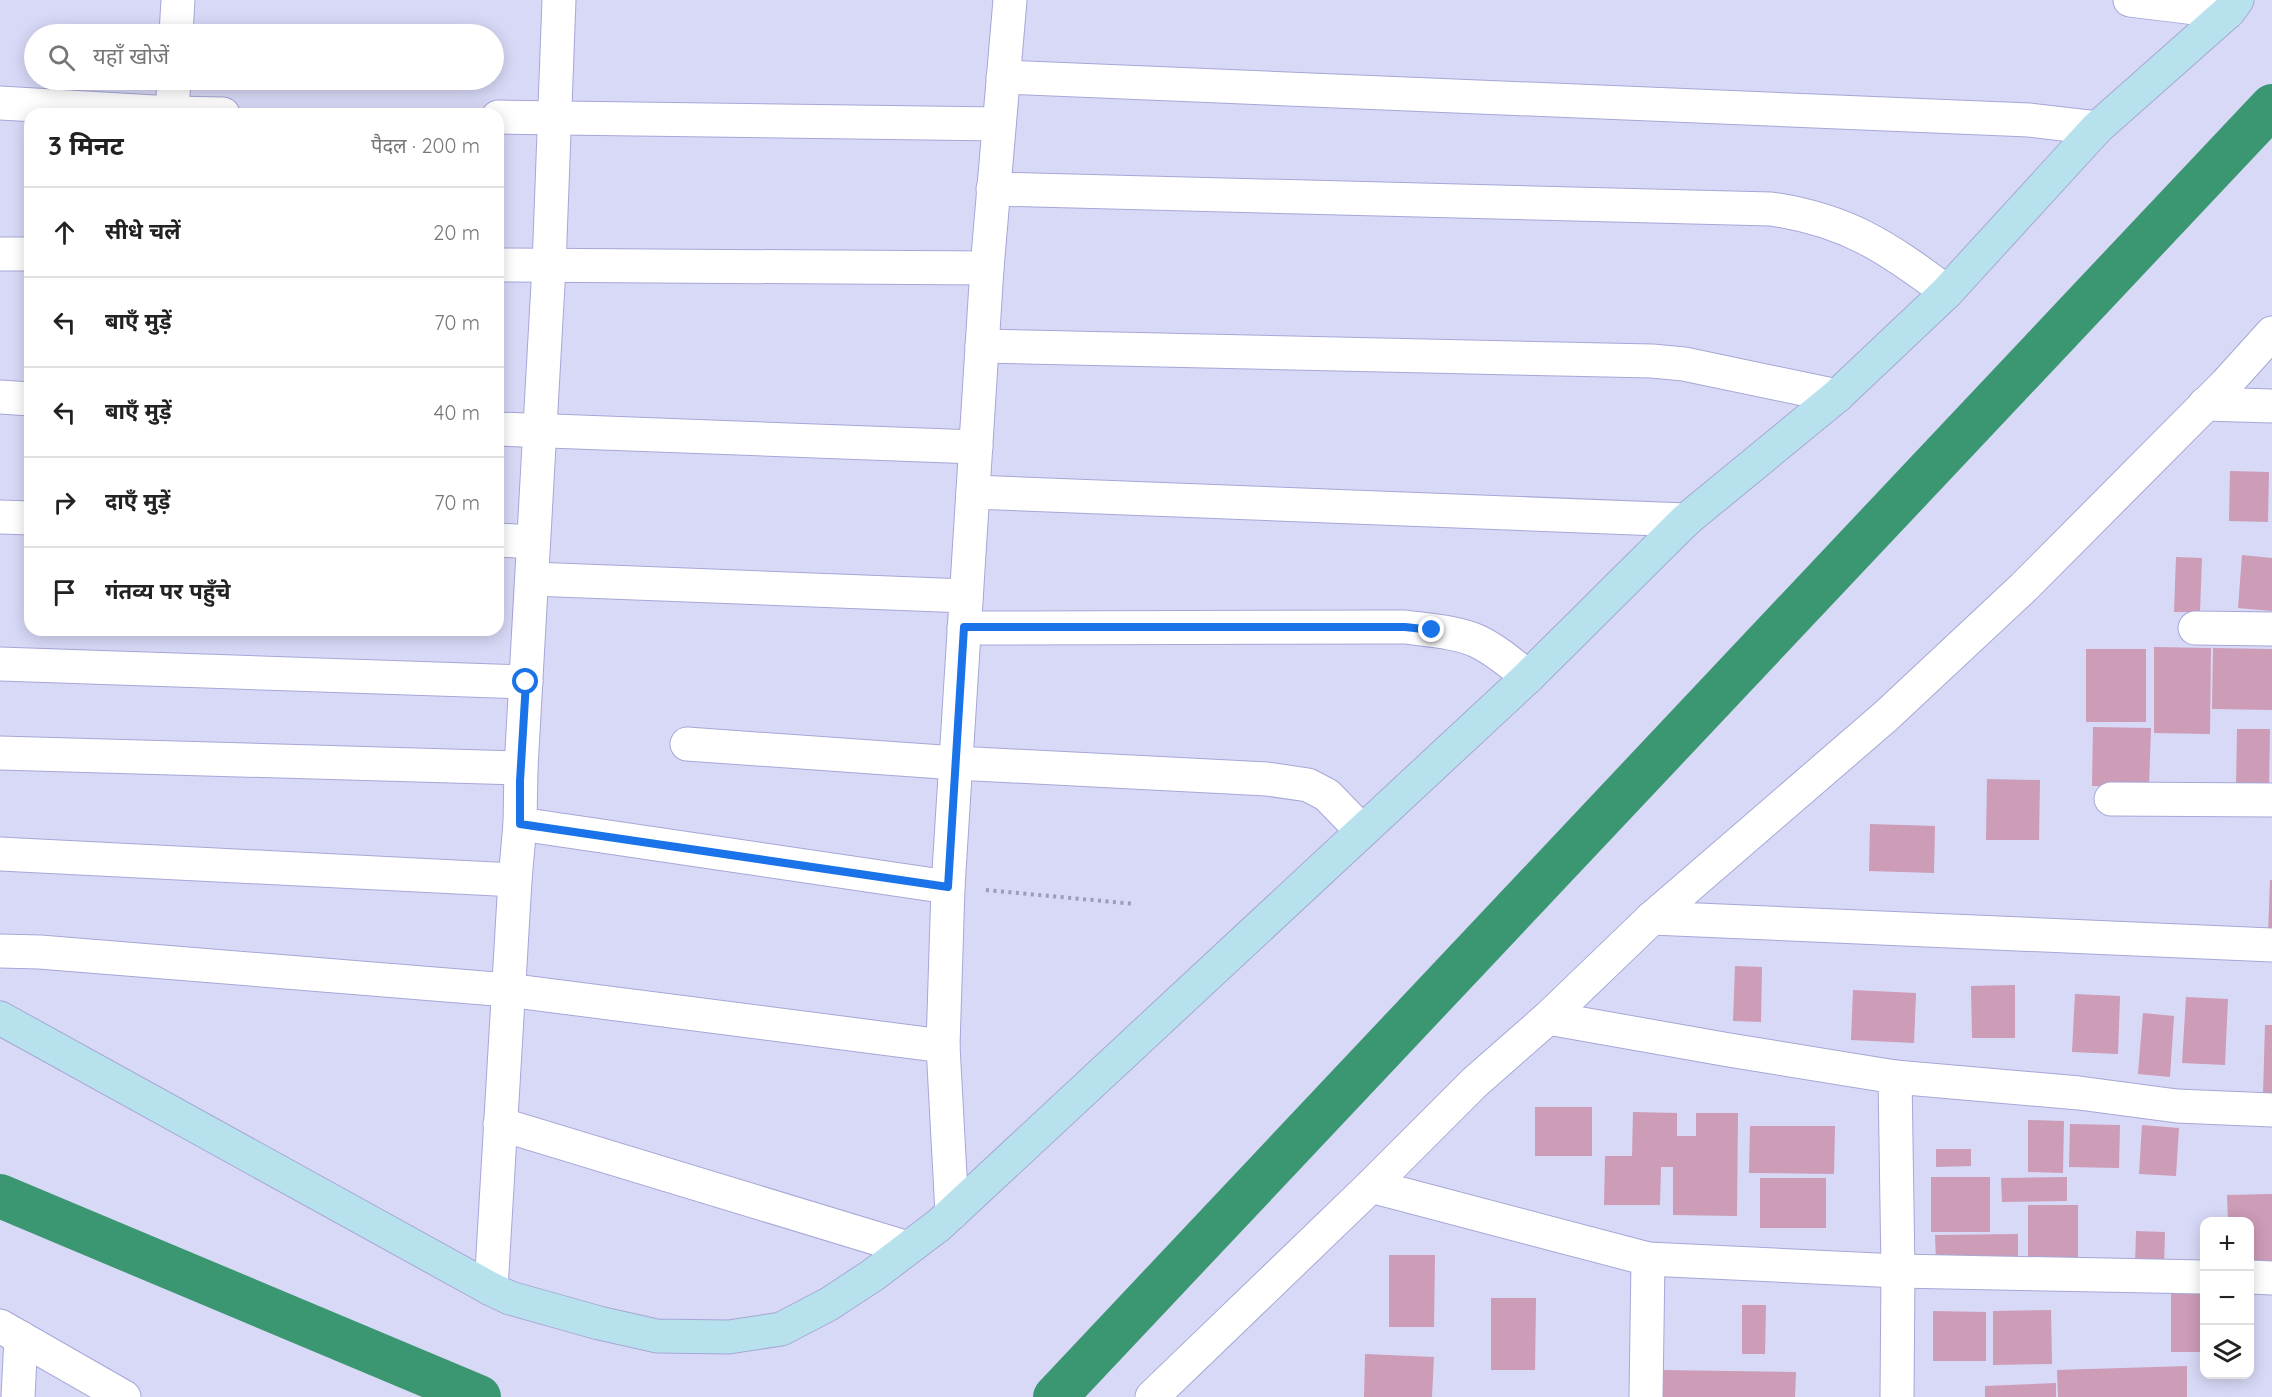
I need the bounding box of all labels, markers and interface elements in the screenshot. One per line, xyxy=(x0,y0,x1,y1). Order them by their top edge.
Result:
search box xyxy=(24,24,504,90)
icon: search xyxy=(45,41,78,74)
text: यहाँ खोजें xyxy=(93,42,169,70)
text: 3 मिनट xyxy=(48,129,124,162)
text: पैदल · 200 m xyxy=(371,133,480,158)
icon: ahead xyxy=(48,216,81,249)
text: सीधे चलें xyxy=(105,217,181,245)
text: 20 m xyxy=(433,220,480,245)
icon: left xyxy=(48,306,81,339)
text: बाएँ मुड़ें xyxy=(105,307,171,335)
text: 70 m xyxy=(434,310,480,335)
icon: left xyxy=(48,396,81,429)
text: बाएँ मुड़ें xyxy=(105,397,171,425)
text: 40 m xyxy=(434,400,480,425)
icon: right xyxy=(48,486,81,519)
text: दाएँ मुड़ें xyxy=(105,487,170,515)
text: 70 m xyxy=(434,490,480,515)
icon: arrive xyxy=(48,576,81,609)
text: गंतव्य पर पहुँचे xyxy=(105,577,230,605)
route end xyxy=(1418,616,1444,642)
route start xyxy=(512,668,538,694)
map controls xyxy=(2200,1217,2254,1379)
button: + xyxy=(2200,1217,2254,1271)
button: − xyxy=(2200,1271,2254,1325)
button: layers xyxy=(2200,1325,2254,1379)

